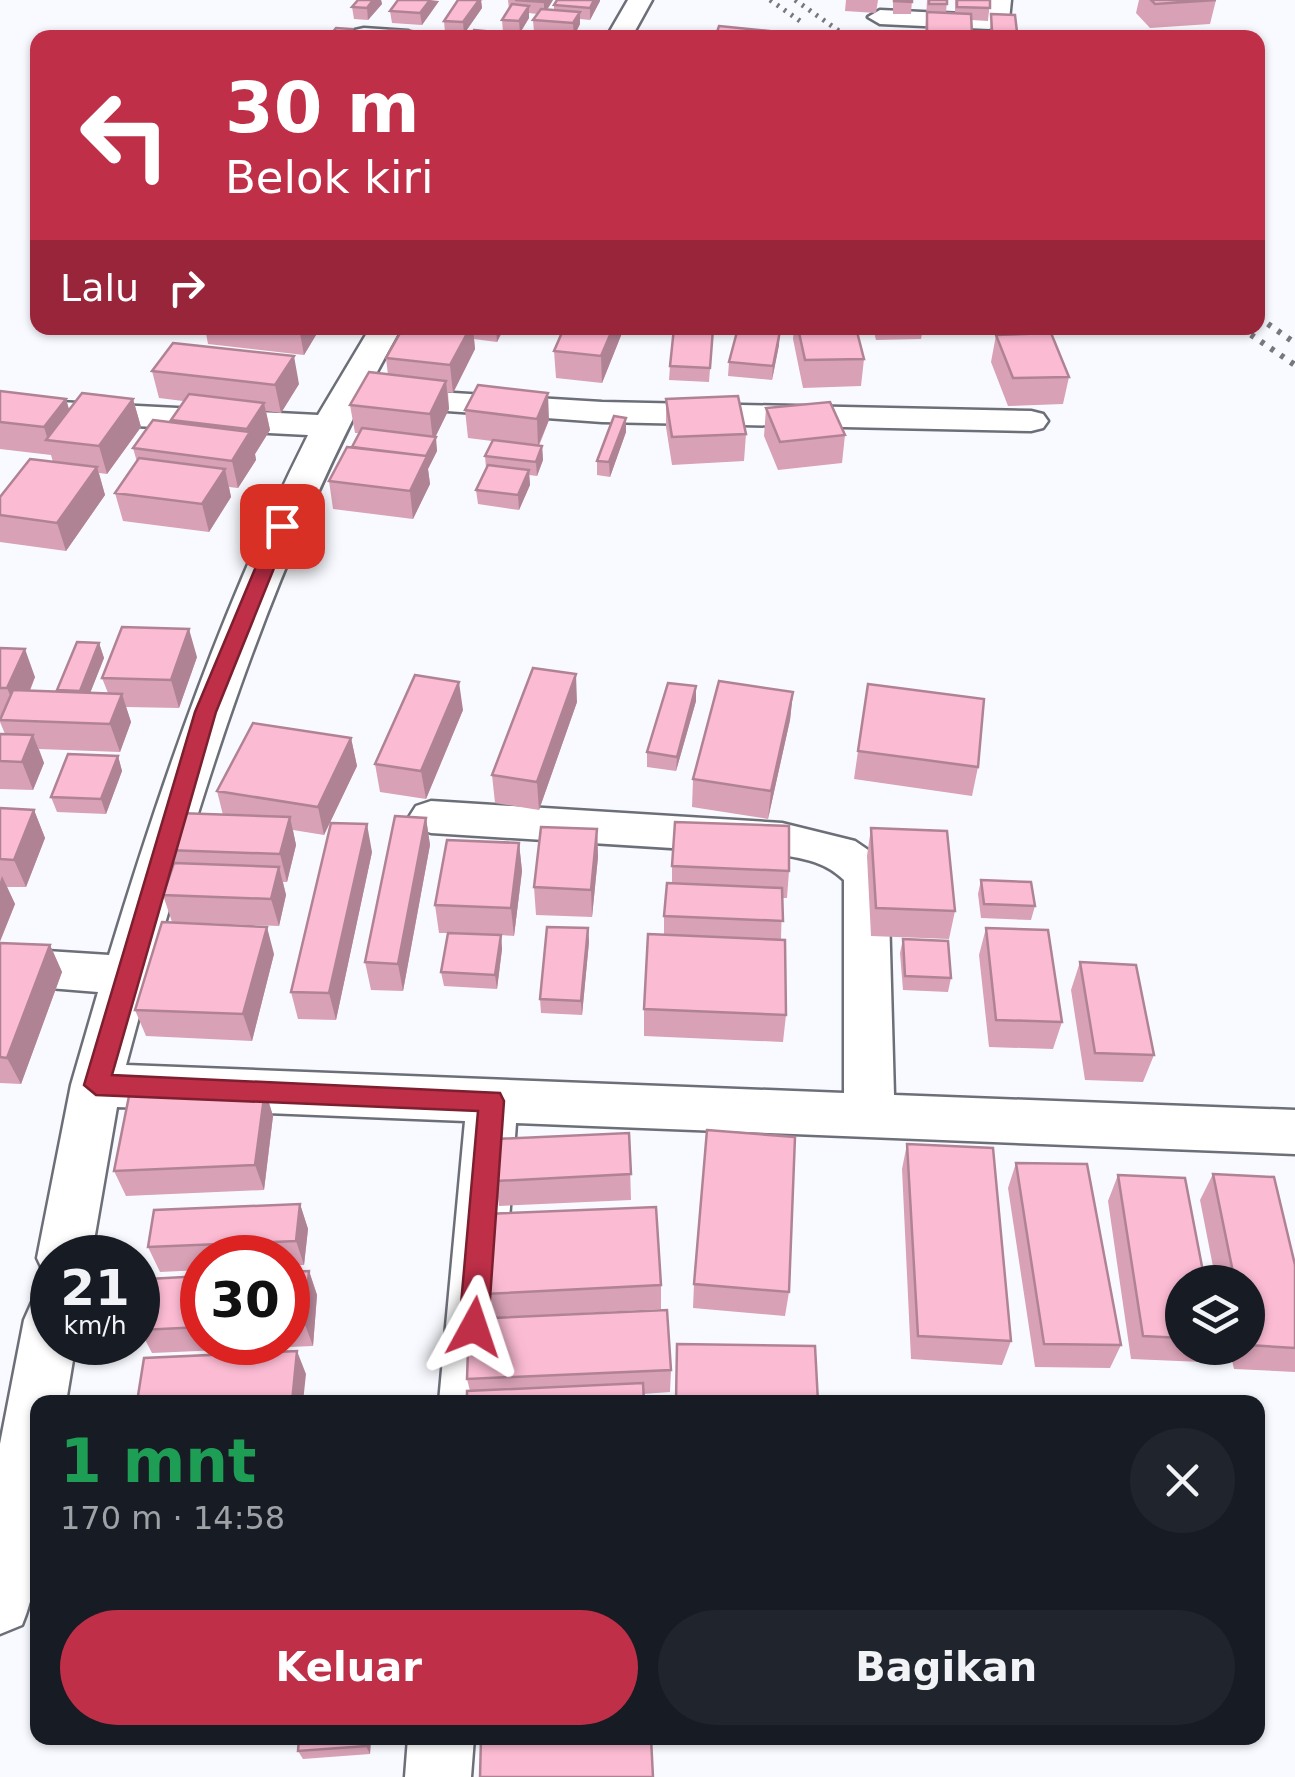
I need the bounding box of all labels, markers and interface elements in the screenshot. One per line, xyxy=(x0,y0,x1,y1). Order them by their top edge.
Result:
text: 30 m xyxy=(225,67,420,149)
icon: left xyxy=(60,70,190,200)
text: Belok kiri xyxy=(225,151,434,204)
icon: right xyxy=(159,260,214,315)
text: Lalu xyxy=(60,266,139,310)
pin xyxy=(240,484,325,569)
icon: arrive xyxy=(255,499,310,554)
speed limit sign: 30 xyxy=(180,1235,310,1365)
text: 21 xyxy=(60,1259,130,1317)
map controls xyxy=(1165,1265,1265,1365)
button: layers xyxy=(1165,1265,1265,1365)
position arrow xyxy=(422,1275,526,1379)
text: km/h xyxy=(63,1311,127,1340)
text: 1 mnt xyxy=(60,1426,257,1496)
button: close xyxy=(1130,1428,1235,1533)
text: 170 m · 14:58 xyxy=(60,1499,285,1537)
button: Keluar xyxy=(60,1610,638,1725)
button: Bagikan xyxy=(658,1610,1235,1725)

